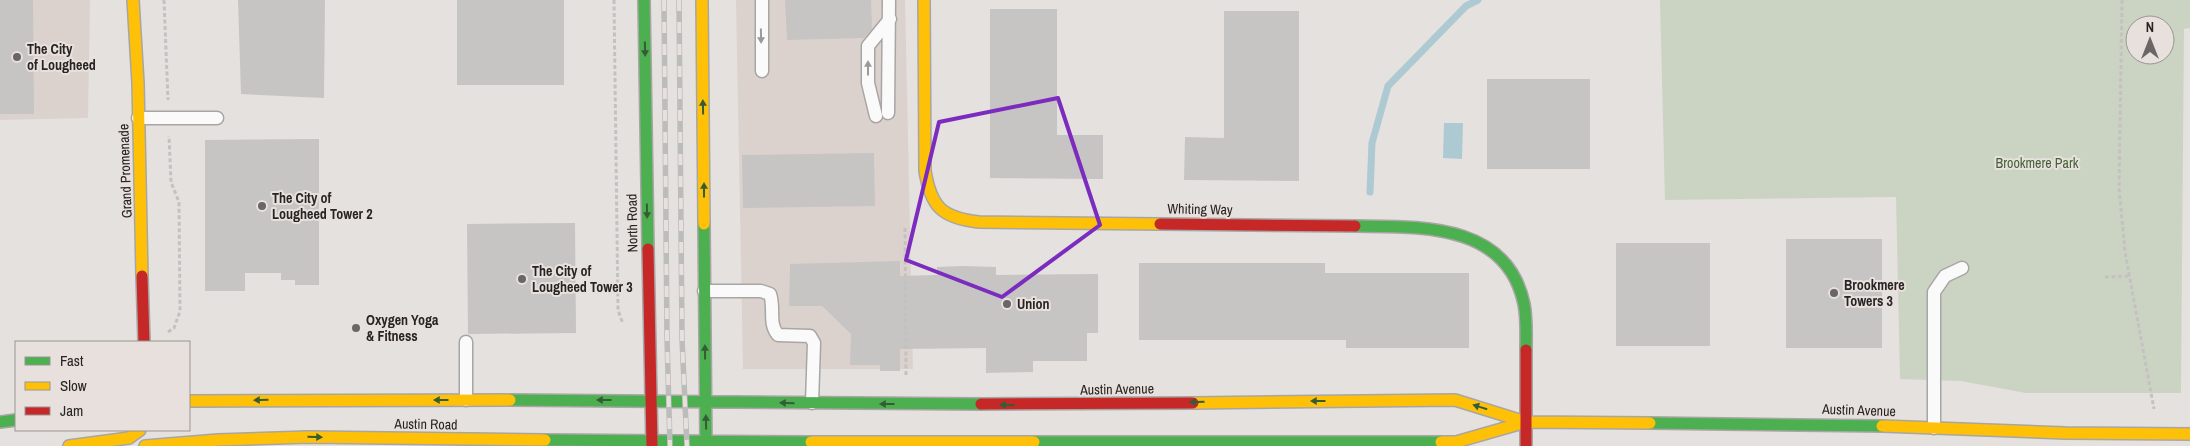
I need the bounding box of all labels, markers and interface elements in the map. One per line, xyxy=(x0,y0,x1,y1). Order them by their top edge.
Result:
north arrow xyxy=(2125,15,2175,65)
text: N xyxy=(2146,18,2154,36)
one-way arrow xyxy=(757,28,765,44)
place label: The City of Lougheed xyxy=(27,40,96,74)
one-way arrow xyxy=(641,41,649,57)
marker: The City of Lougheed xyxy=(11,51,23,63)
one-way arrow xyxy=(864,60,872,76)
one-way arrow xyxy=(699,99,707,115)
street label: Grand Promenade xyxy=(114,123,136,219)
park label: Brookmere Park xyxy=(1996,154,2079,172)
one-way arrow xyxy=(700,181,708,197)
place label: The City of Lougheed Tower 2 xyxy=(272,189,373,223)
street label: North Road xyxy=(622,193,642,253)
street label: Whiting Way xyxy=(1167,199,1233,219)
marker: The City of Lougheed Tower 2 xyxy=(256,200,268,212)
one-way arrow xyxy=(643,203,651,219)
place label: The City of Lougheed Tower 3 xyxy=(532,262,633,296)
marker: The City of Lougheed Tower 3 xyxy=(516,273,528,285)
place label: Brookmere Towers 3 xyxy=(1844,276,1905,310)
marker: Brookmere Towers 3 xyxy=(1828,287,1840,299)
place label: Union xyxy=(1017,295,1050,313)
marker: Union xyxy=(1001,298,1013,310)
place label: Oxygen Yoga & Fitness xyxy=(366,311,439,345)
marker: Oxygen Yoga & Fitness xyxy=(350,322,362,334)
legend xyxy=(15,341,190,431)
one-way arrow xyxy=(701,344,709,360)
text: Fast xyxy=(60,350,84,371)
text: Slow xyxy=(60,375,87,396)
street label: Austin Avenue xyxy=(1079,379,1154,399)
one-way arrow xyxy=(253,396,269,404)
one-way arrow xyxy=(433,396,449,404)
one-way arrow xyxy=(596,396,612,404)
one-way arrow xyxy=(1310,397,1326,405)
one-way arrow xyxy=(779,398,795,406)
one-way arrow xyxy=(1189,398,1205,406)
text: Jam xyxy=(60,400,83,421)
one-way arrow xyxy=(879,400,895,408)
street label: Austin Avenue xyxy=(1821,400,1896,420)
one-way arrow xyxy=(999,401,1015,409)
one-way arrow xyxy=(1472,403,1487,411)
one-way arrow xyxy=(702,413,710,429)
street label: Austin Road xyxy=(393,414,458,434)
one-way arrow xyxy=(308,433,324,441)

